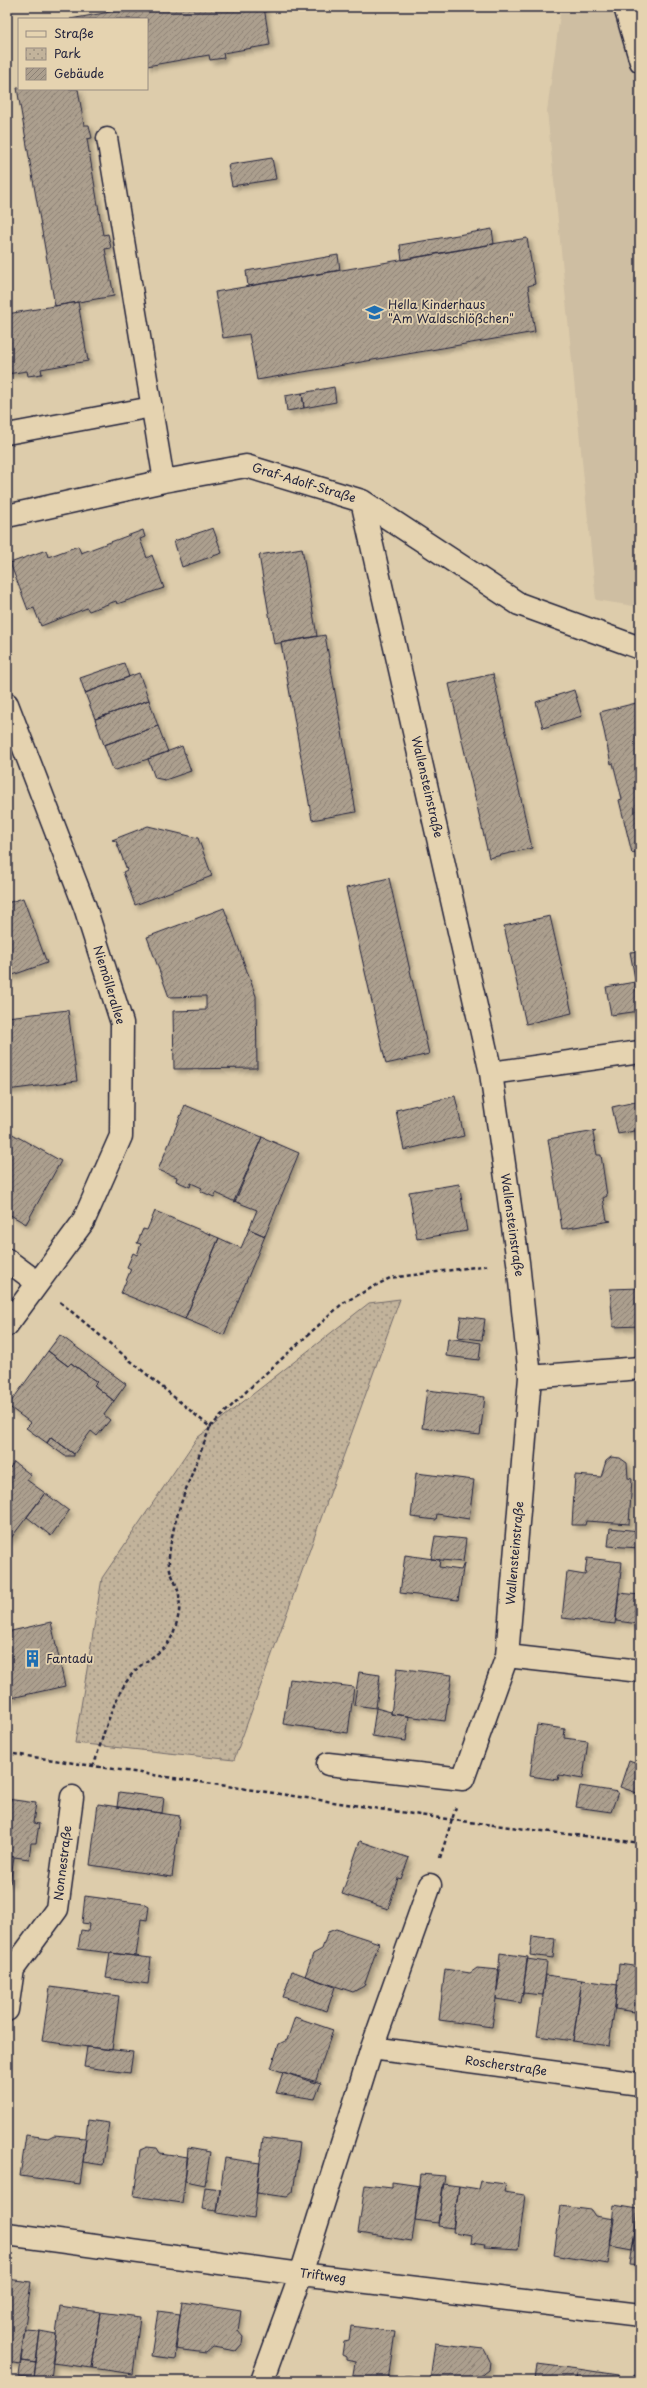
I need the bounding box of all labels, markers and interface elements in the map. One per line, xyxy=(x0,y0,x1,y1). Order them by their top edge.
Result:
legend xyxy=(18,18,148,90)
text: Straße xyxy=(54,24,94,42)
text: Park xyxy=(54,44,81,62)
text: Gebäude xyxy=(54,64,104,82)
place label: Hella Kinderhaus "Am Waldschlößchen" xyxy=(388,295,514,327)
school or university icon: Hella Kinderhaus "Am Waldschlößchen" xyxy=(365,302,385,322)
street label: Graf-Adolf-Straße xyxy=(250,458,358,506)
street label: Wallensteinstraße xyxy=(408,734,448,839)
street label: Niemöllerallee xyxy=(89,943,130,1026)
street label: Wallensteinstraße xyxy=(497,1172,529,1278)
street label: Wallensteinstraße xyxy=(501,1500,528,1605)
building icon: Fantadu xyxy=(23,1649,43,1669)
place label: Fantadu xyxy=(46,1649,93,1667)
street label: Nonnestraße xyxy=(48,1824,76,1901)
street label: Roscherstraße xyxy=(464,2050,548,2080)
street label: Triftweg xyxy=(299,2263,348,2287)

